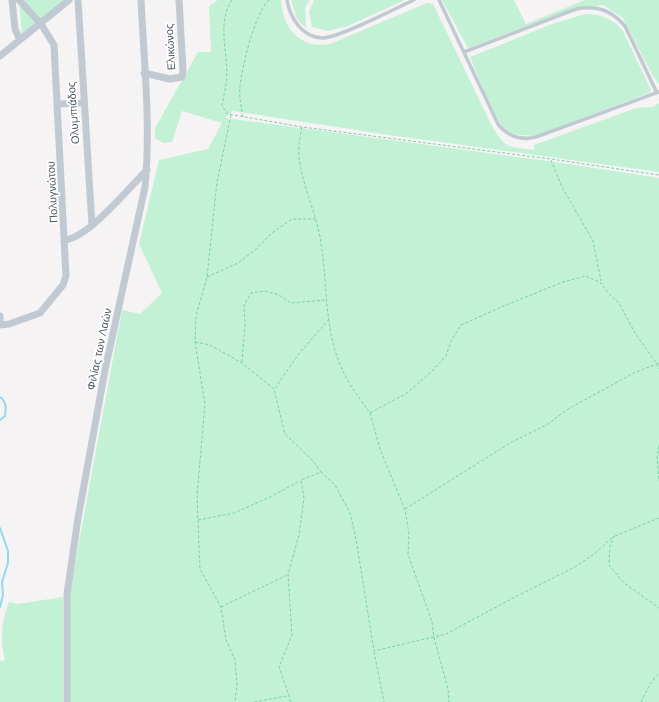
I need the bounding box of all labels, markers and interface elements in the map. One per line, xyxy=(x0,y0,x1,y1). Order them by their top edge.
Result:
street label: Ελικώνος xyxy=(162,23,178,71)
street label: Ολυμπιάδος xyxy=(64,81,82,145)
street label: Πολυγνώτου xyxy=(43,161,61,223)
street label: Φιλίας των Λαών xyxy=(83,306,115,391)

